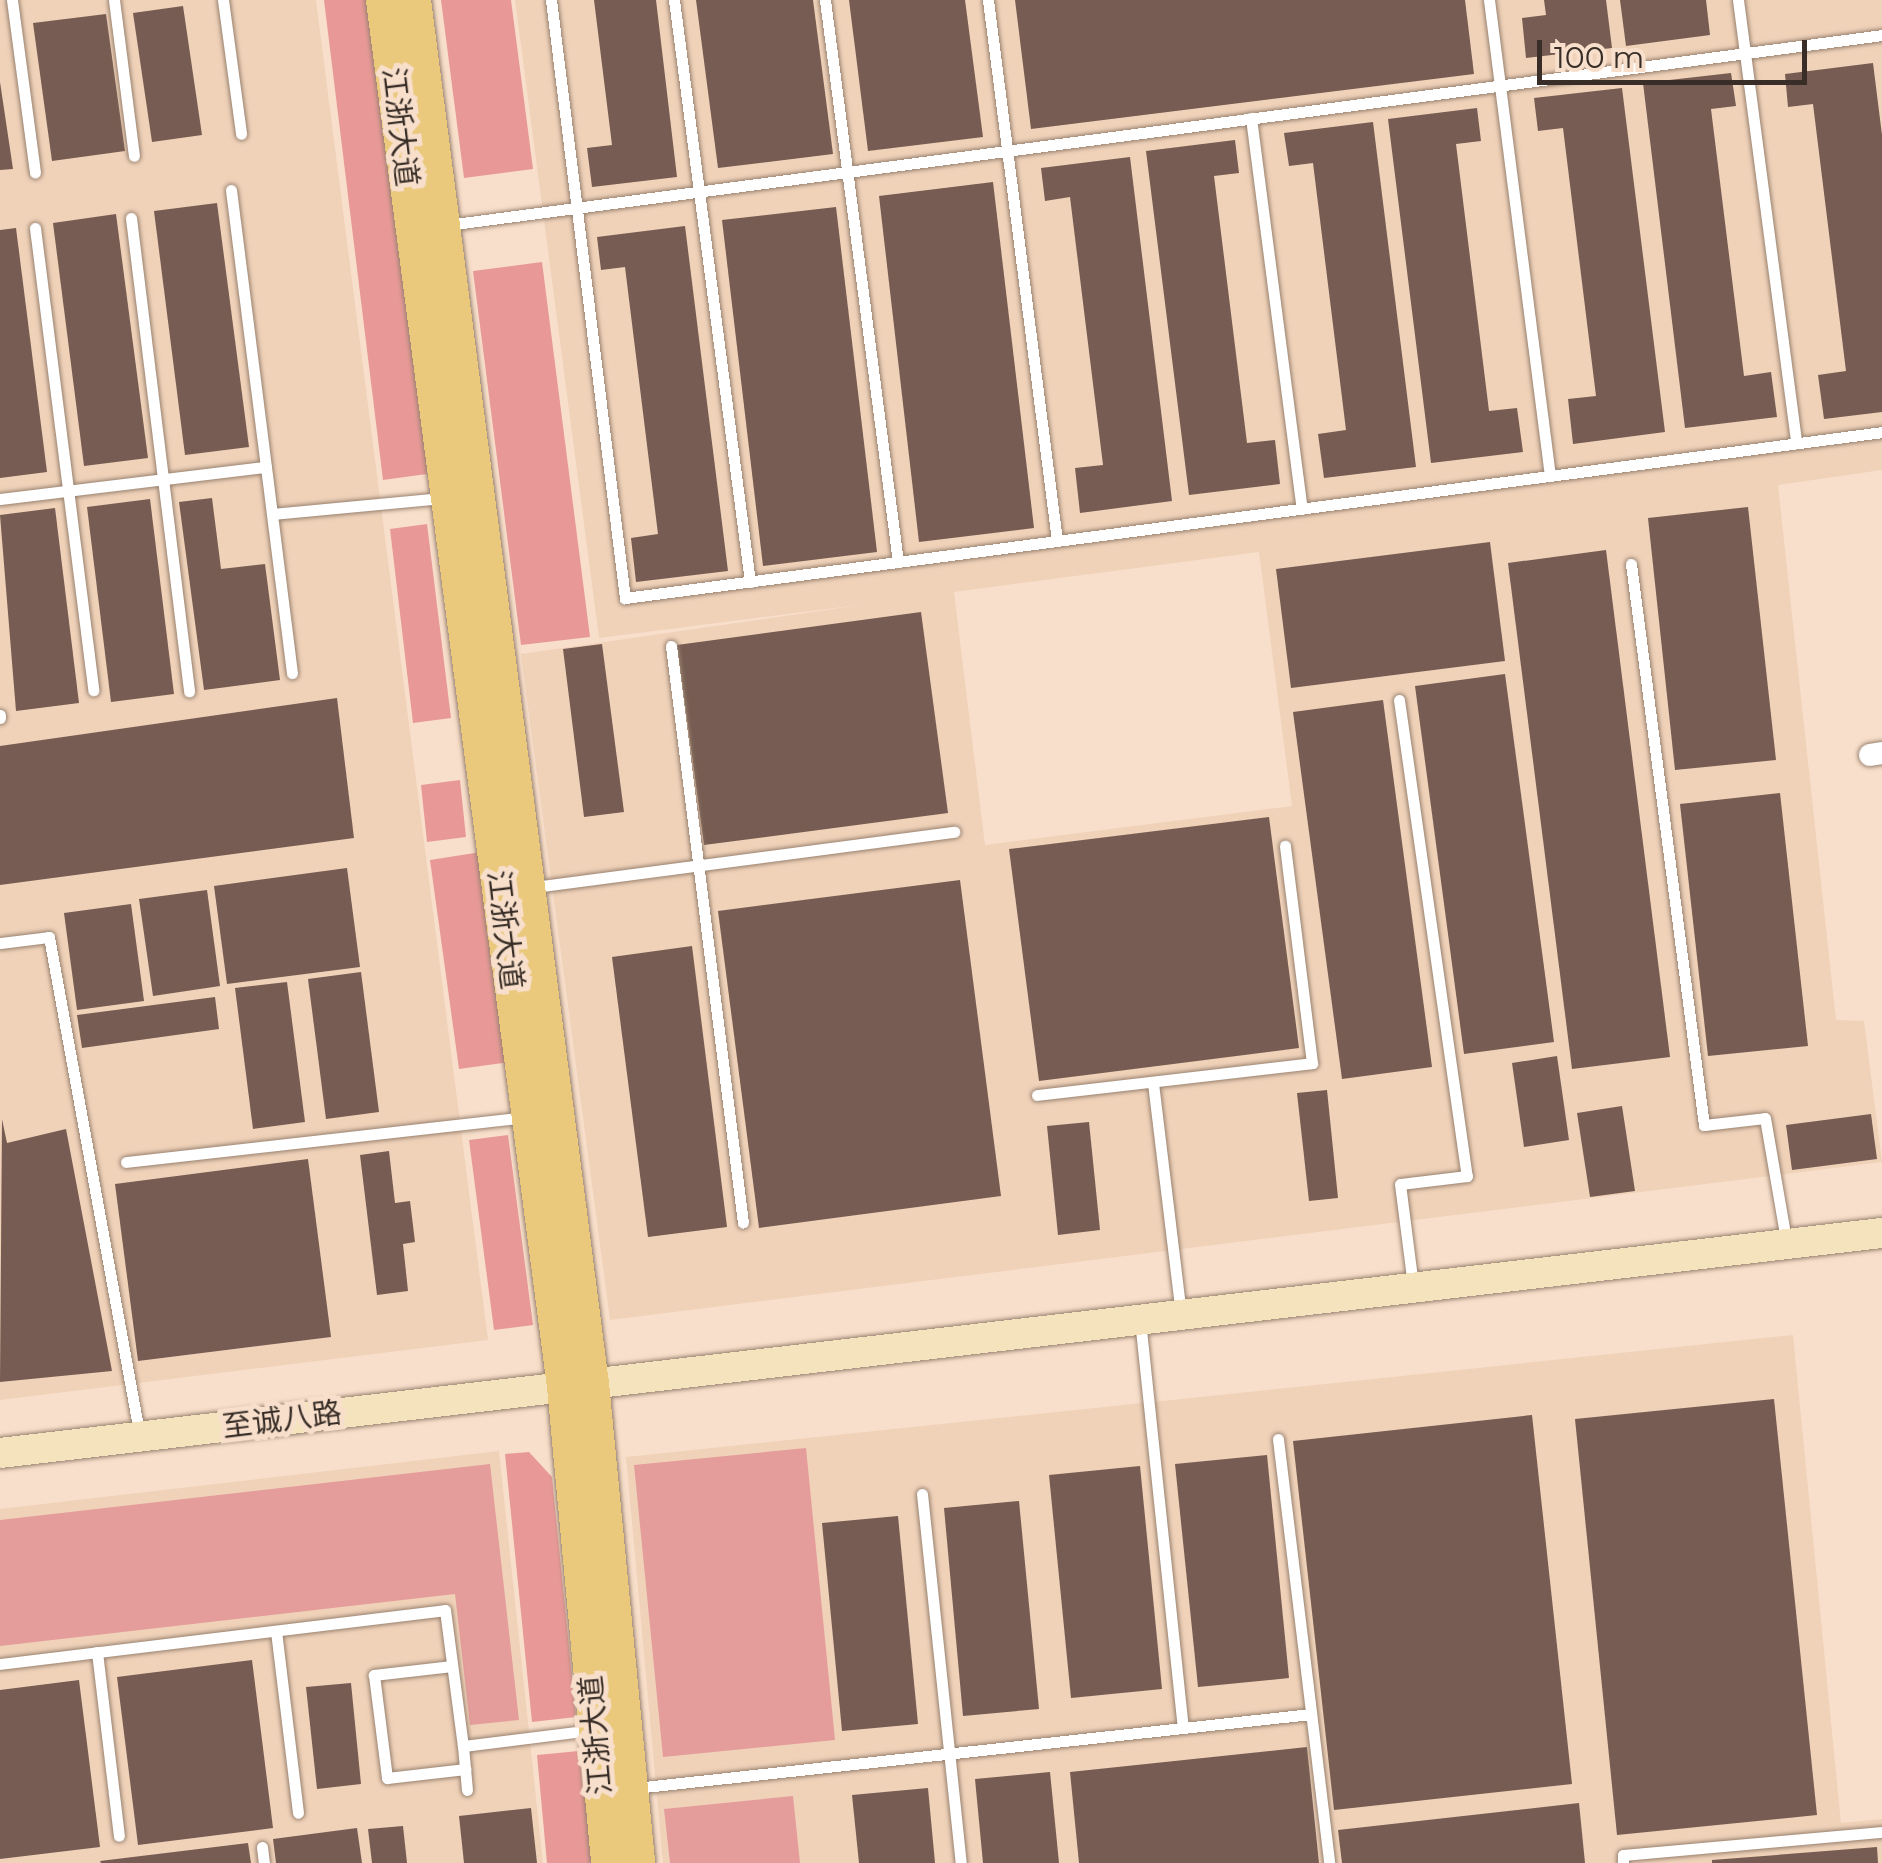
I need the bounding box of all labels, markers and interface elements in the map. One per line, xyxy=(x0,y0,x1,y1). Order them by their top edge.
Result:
scale bar xyxy=(1542,20,1812,82)
text: 100 m xyxy=(1554,39,1644,76)
street label: 江浙大道 xyxy=(375,65,425,189)
street label: 江浙大道 xyxy=(480,868,530,992)
street label: 至诚八路 xyxy=(220,1395,344,1445)
street label: 江浙大道 xyxy=(573,1674,619,1796)

